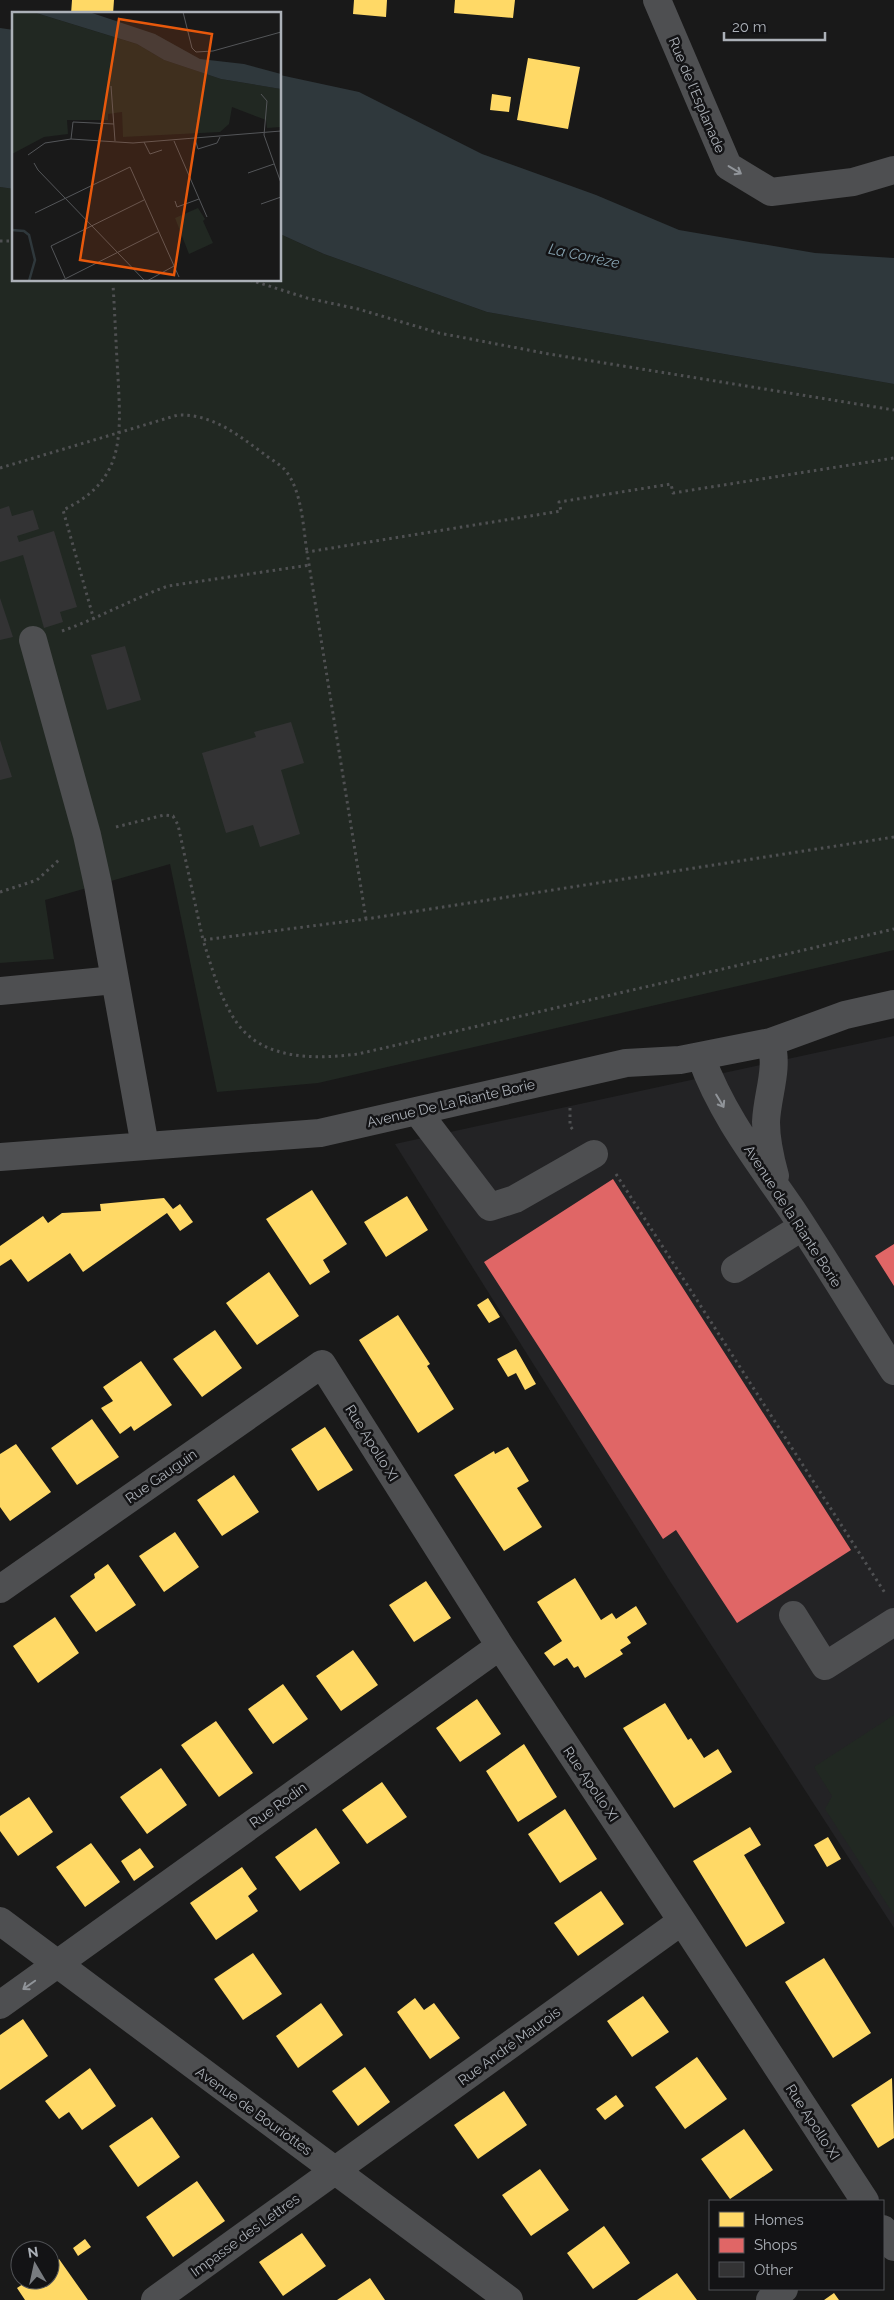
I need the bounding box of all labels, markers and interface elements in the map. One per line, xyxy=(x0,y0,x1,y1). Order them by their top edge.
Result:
scale bar xyxy=(724,10,825,42)
inset map xyxy=(12,12,281,281)
text: 20 m xyxy=(732,18,767,36)
street label: Rue de l'Esplanade xyxy=(665,35,729,155)
one-way arrow xyxy=(728,165,742,176)
water label: La Corrèze xyxy=(547,240,621,272)
street label: Avenue De La Riante Borie xyxy=(365,1076,537,1130)
one-way arrow xyxy=(715,1094,725,1108)
street label: Avenue de la Riante Borie xyxy=(741,1142,845,1290)
street label: Rue Apollo XI xyxy=(342,1402,402,1484)
street label: Rue Gauguin xyxy=(122,1446,200,1506)
street label: Rue Apollo XI xyxy=(560,1744,622,1824)
street label: Rue Rodin xyxy=(246,1779,310,1831)
one-way arrow xyxy=(22,1980,36,1990)
street label: Rue André Maurois xyxy=(455,2003,563,2088)
street label: Avenue de Bouriottes xyxy=(193,2064,315,2159)
street label: Rue Apollo XI xyxy=(783,2081,843,2163)
street label: Impasse des Lettres xyxy=(188,2190,303,2280)
legend xyxy=(709,2200,884,2290)
text: Homes xyxy=(754,2211,804,2229)
text: Shops xyxy=(754,2236,797,2254)
north arrow xyxy=(10,2240,60,2290)
text: N xyxy=(26,2243,39,2261)
text: Other xyxy=(754,2261,794,2279)

